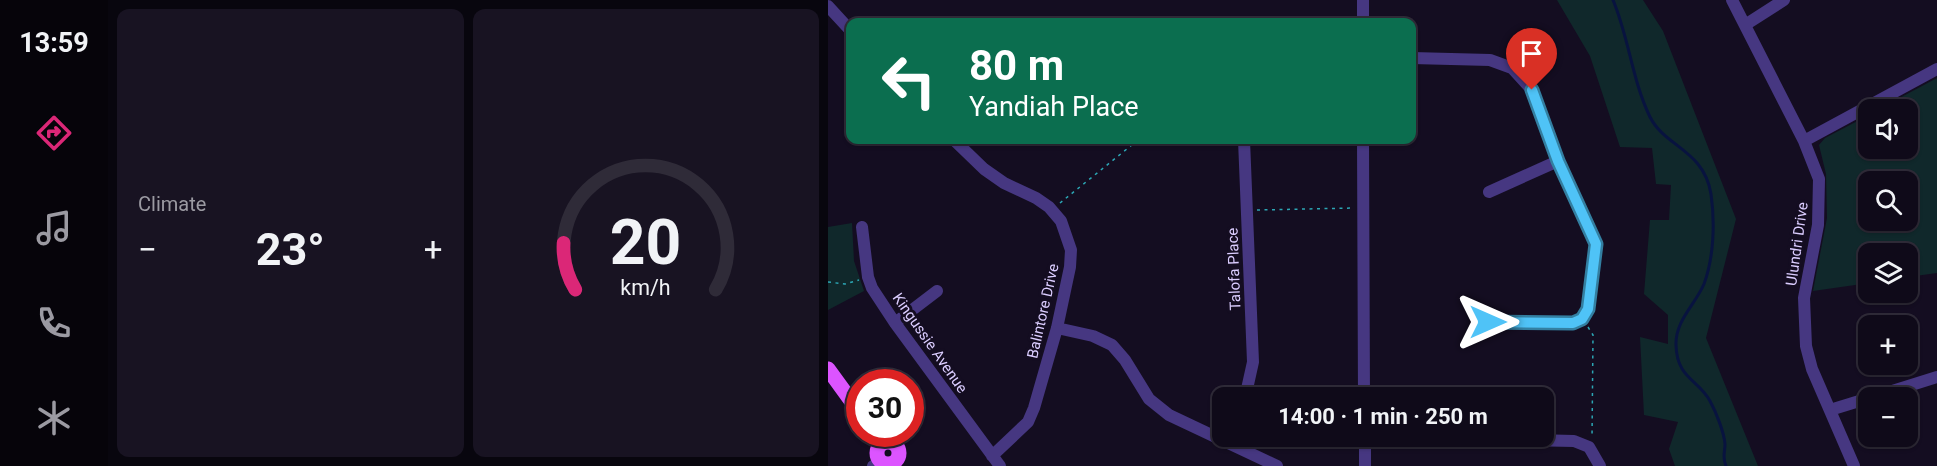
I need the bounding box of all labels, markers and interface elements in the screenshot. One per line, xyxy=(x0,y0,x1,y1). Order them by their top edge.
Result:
text: 13:59 xyxy=(19,27,89,59)
pin xyxy=(1506,28,1557,90)
icon: arrive xyxy=(1515,37,1548,70)
text: 80 m xyxy=(969,41,1064,90)
icon: left xyxy=(870,42,948,120)
text: Yandiah Place xyxy=(969,91,1139,123)
map controls xyxy=(1858,99,1918,447)
button: sound xyxy=(1858,99,1918,159)
icon: directions xyxy=(33,112,75,154)
button: search xyxy=(1858,171,1918,231)
text: Climate xyxy=(138,192,206,216)
street label: Ulundri Drive xyxy=(1782,201,1812,287)
text: 20 xyxy=(610,206,682,279)
icon: music xyxy=(33,207,75,249)
text: 23° xyxy=(256,223,325,276)
street label: Talofa Place xyxy=(1224,227,1244,311)
text: − xyxy=(138,230,157,269)
text: + xyxy=(424,230,443,269)
button: layers xyxy=(1858,243,1918,303)
street label: Balintore Drive xyxy=(1023,262,1063,360)
text: km/h xyxy=(621,275,671,300)
street label: Kingussie Avenue xyxy=(889,290,971,396)
position arrow xyxy=(1456,290,1520,354)
icon: phone xyxy=(33,302,75,344)
button: + xyxy=(1858,315,1918,375)
speed limit sign: 30 xyxy=(846,369,924,447)
button: − xyxy=(1858,387,1918,447)
icon: climate xyxy=(33,397,75,439)
text: 14:00 · 1 min · 250 m xyxy=(1278,404,1488,429)

